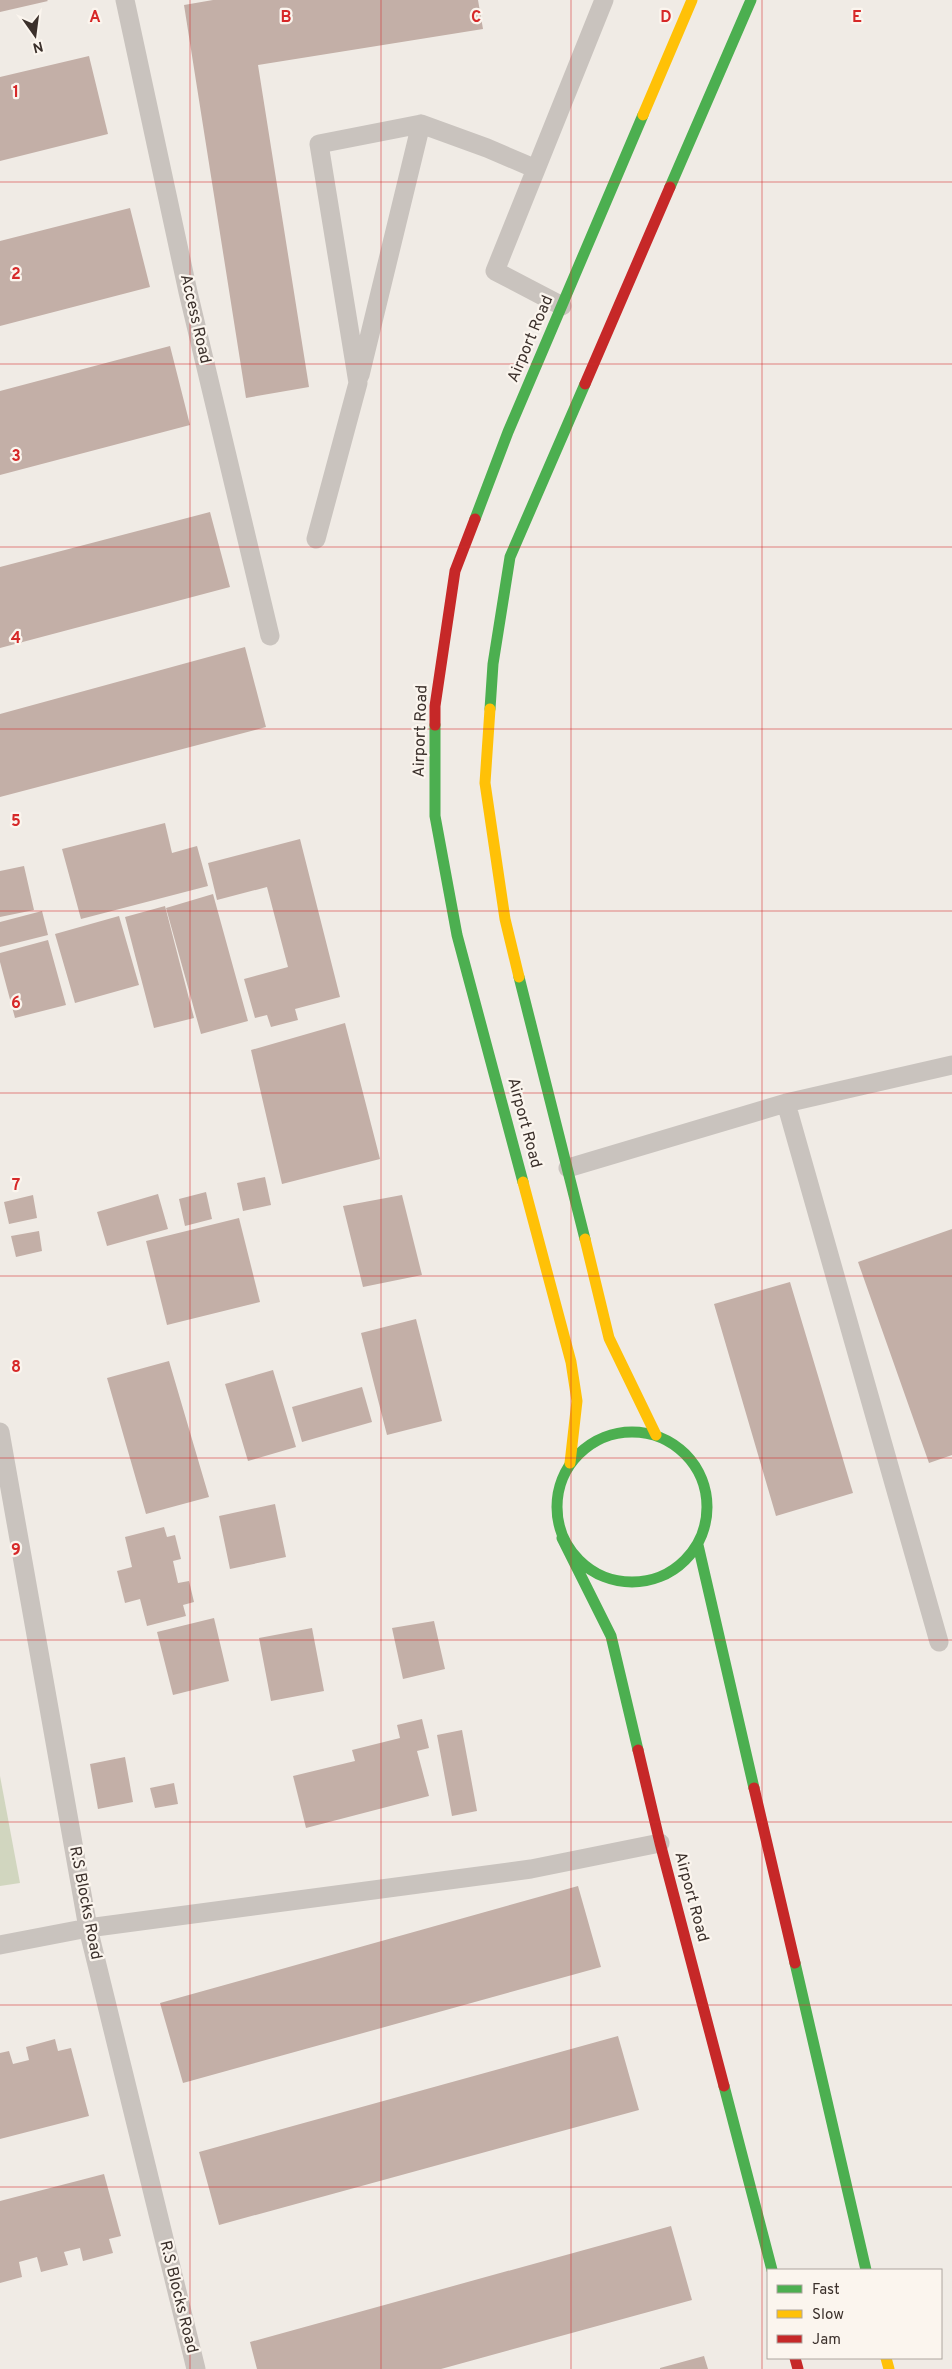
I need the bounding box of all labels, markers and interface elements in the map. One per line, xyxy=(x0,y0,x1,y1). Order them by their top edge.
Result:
text: A xyxy=(89,8,101,28)
text: B xyxy=(280,8,292,28)
text: C xyxy=(471,8,481,28)
text: D xyxy=(660,8,672,28)
text: E xyxy=(852,8,862,28)
north arrow xyxy=(10,10,60,60)
text: N xyxy=(31,37,45,56)
text: 1 xyxy=(13,83,19,103)
text: 2 xyxy=(11,265,21,285)
street label: Access Road xyxy=(175,272,215,366)
street label: Airport Road xyxy=(504,293,558,385)
text: 3 xyxy=(11,447,21,467)
text: 4 xyxy=(11,629,21,649)
street label: Airport Road xyxy=(409,684,433,778)
text: 5 xyxy=(11,812,21,832)
text: 6 xyxy=(11,994,21,1014)
street label: Airport Road xyxy=(502,1076,546,1170)
text: 7 xyxy=(12,1176,20,1196)
text: 8 xyxy=(11,1358,21,1378)
text: 9 xyxy=(11,1541,21,1561)
street label: R.S Blocks Road xyxy=(64,1844,106,1962)
street label: Airport Road xyxy=(669,1850,713,1944)
street label: R.S Blocks Road xyxy=(154,2239,202,2355)
legend xyxy=(767,2269,942,2359)
text: Fast xyxy=(812,2281,840,2300)
text: Slow xyxy=(812,2306,844,2325)
text: Jam xyxy=(812,2331,841,2350)

